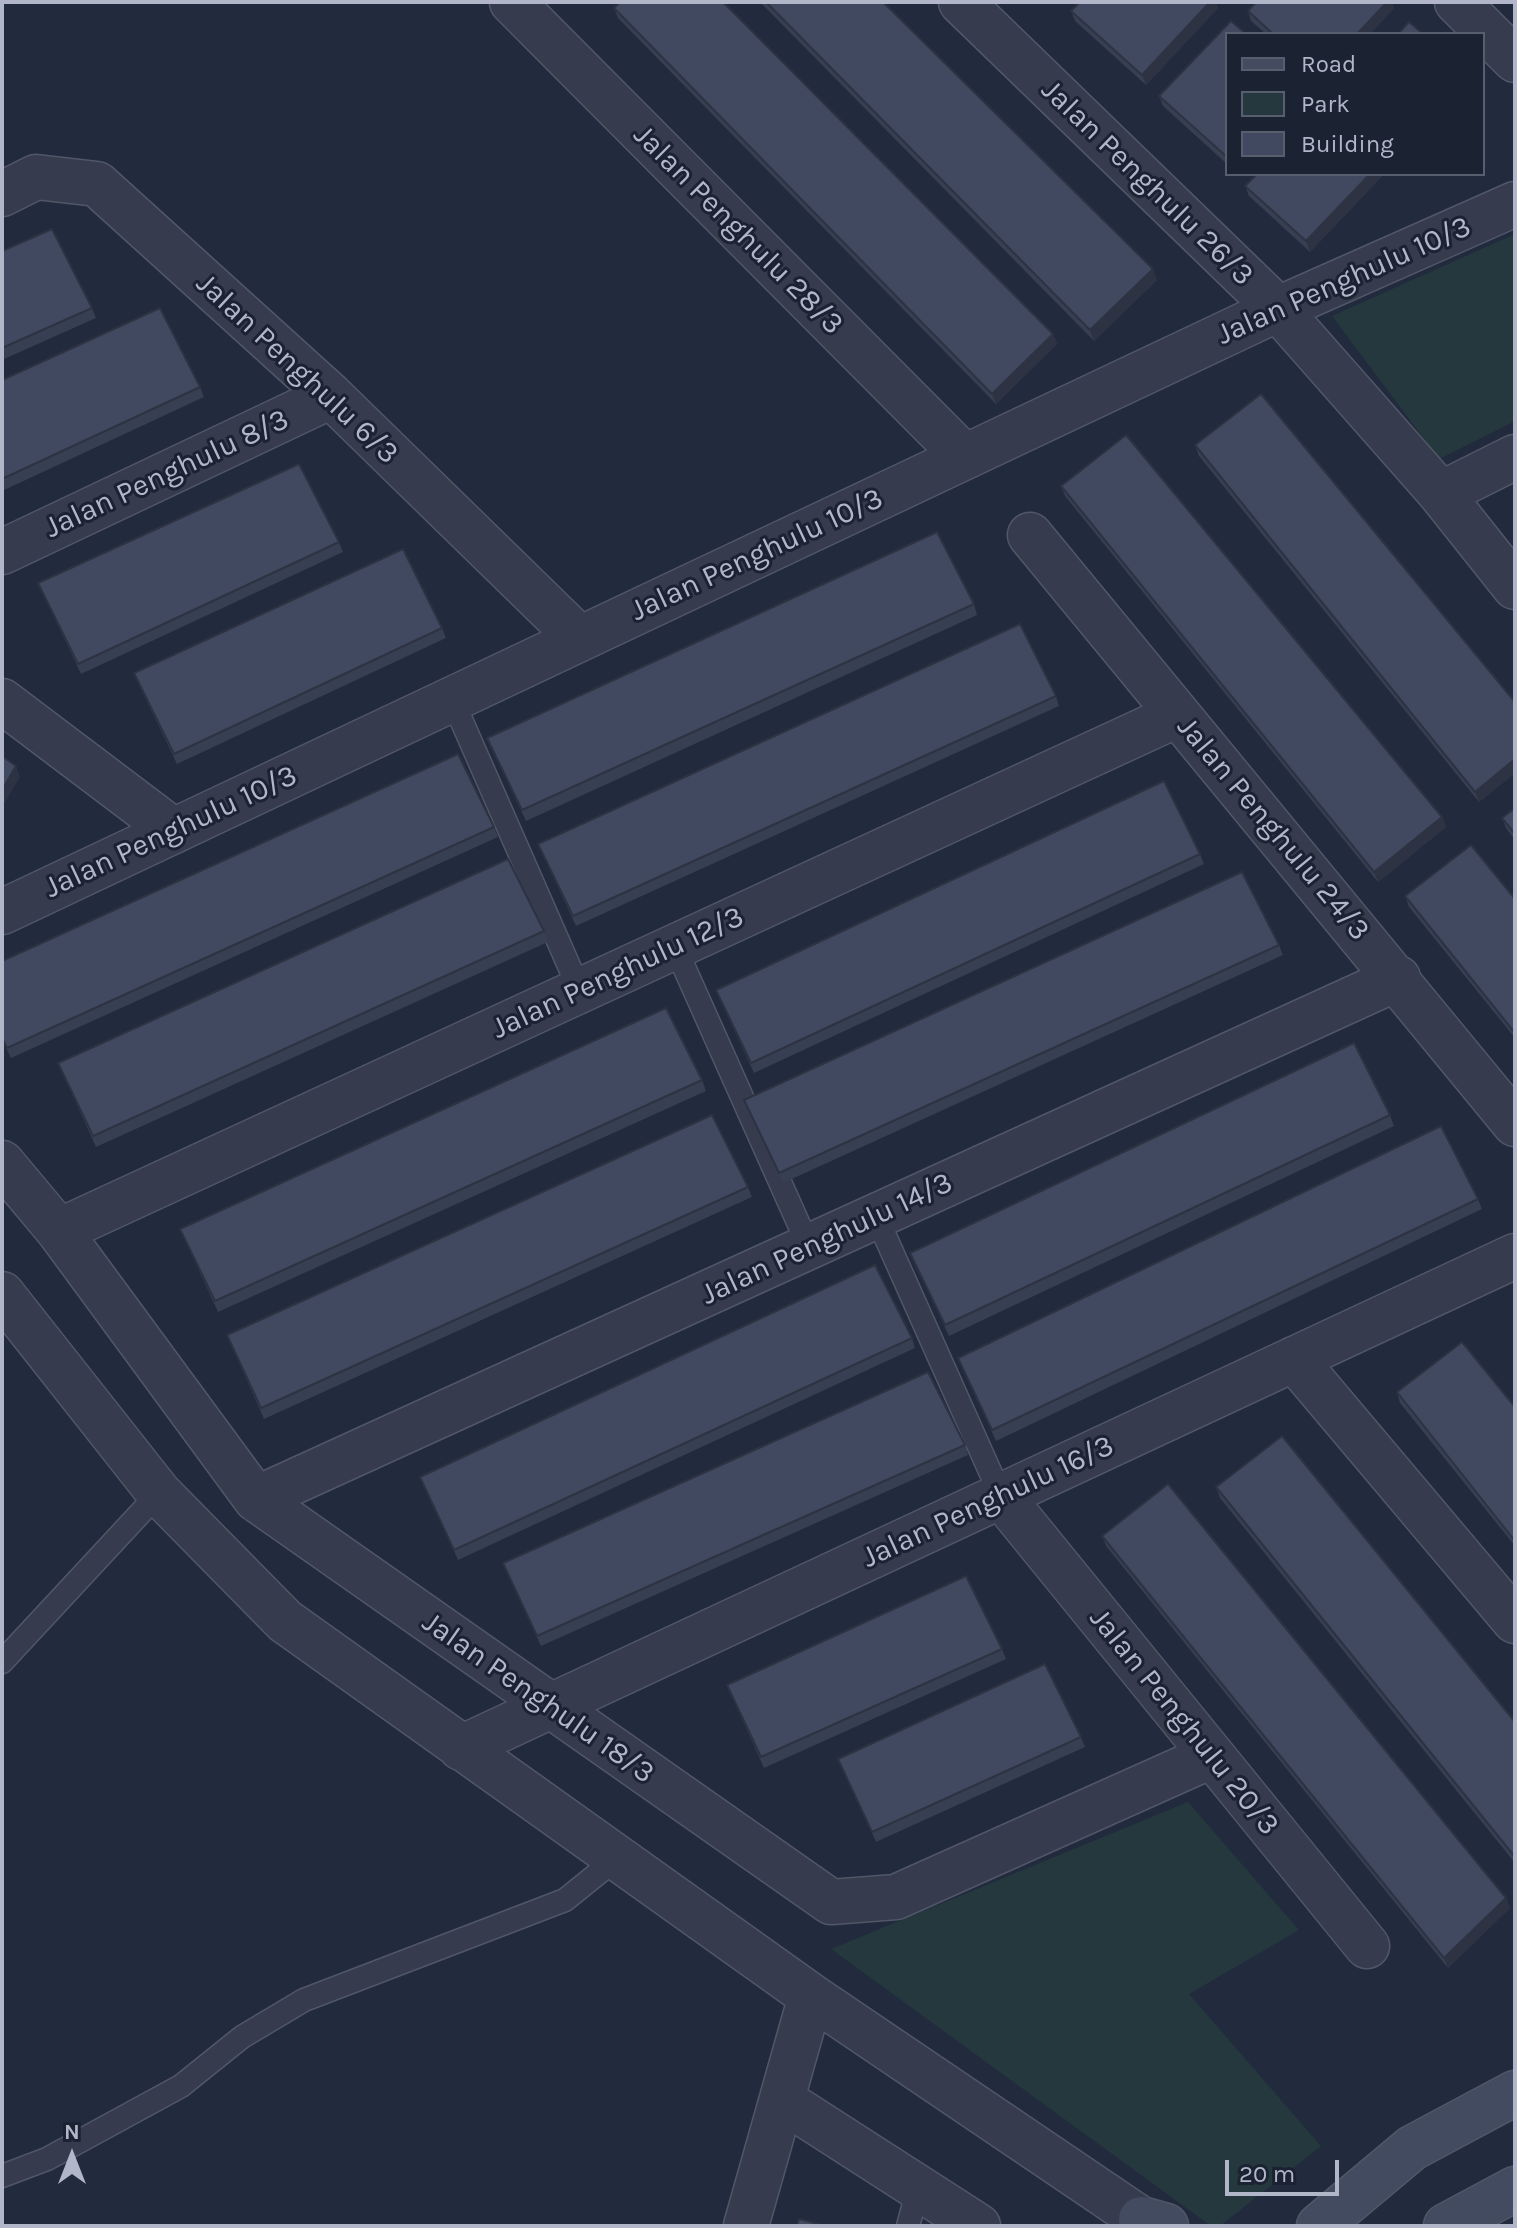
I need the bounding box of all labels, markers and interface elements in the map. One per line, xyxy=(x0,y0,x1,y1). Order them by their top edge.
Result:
legend xyxy=(1225,32,1485,176)
text: Road xyxy=(1301,50,1356,78)
street label: Jalan Penghulu 26/3 xyxy=(1033,72,1261,294)
text: Park xyxy=(1301,90,1350,118)
street label: Jalan Penghulu 28/3 xyxy=(625,117,851,343)
text: Building xyxy=(1301,130,1394,158)
street label: Jalan Penghulu 10/3 xyxy=(1211,209,1477,353)
street label: Jalan Penghulu 6/3 xyxy=(188,266,406,472)
street label: Jalan Penghulu 8/3 xyxy=(39,402,295,546)
street label: Jalan Penghulu 10/3 xyxy=(625,481,889,629)
street label: Jalan Penghulu 24/3 xyxy=(1169,710,1377,948)
street label: Jalan Penghulu 10/3 xyxy=(39,758,303,906)
street label: Jalan Penghulu 12/3 xyxy=(486,899,750,1047)
street label: Jalan Penghulu 14/3 xyxy=(696,1165,958,1313)
street label: Jalan Penghulu 16/3 xyxy=(856,1428,1120,1576)
street label: Jalan Penghulu 20/3 xyxy=(1081,1601,1287,1843)
street label: Jalan Penghulu 18/3 xyxy=(415,1604,661,1792)
north arrow xyxy=(32,2116,112,2196)
text: N xyxy=(64,2119,80,2145)
scale bar xyxy=(1229,2144,1343,2194)
text: 20 m xyxy=(1239,2160,1295,2188)

